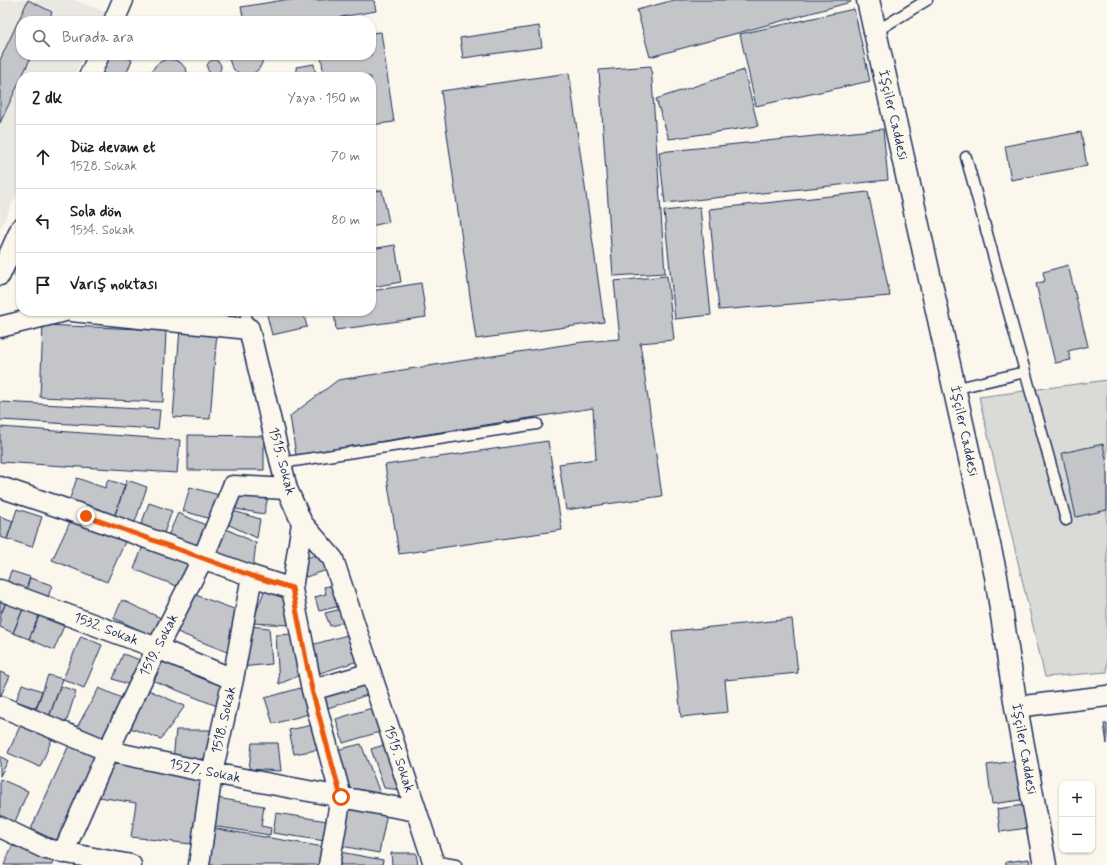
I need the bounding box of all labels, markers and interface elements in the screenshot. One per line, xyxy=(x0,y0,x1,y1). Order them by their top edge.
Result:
search box xyxy=(16,16,376,60)
icon: search xyxy=(30,27,52,49)
text: Burada ara xyxy=(62,28,134,48)
street label: İşçiler Caddesi xyxy=(874,68,912,162)
text: 2 dk xyxy=(32,87,62,109)
text: Yaya · 150 m xyxy=(288,90,360,107)
text: Düz devam et xyxy=(70,138,155,158)
icon: ahead xyxy=(32,146,54,168)
text: 70 m xyxy=(331,148,360,165)
text: 1528. Sokak xyxy=(70,158,137,175)
text: Sola dön xyxy=(70,202,122,222)
icon: left xyxy=(32,210,54,232)
text: 80 m xyxy=(331,212,360,229)
text: 1534. Sokak xyxy=(70,222,135,239)
icon: arrive xyxy=(32,274,54,296)
text: Varış noktası xyxy=(70,275,158,295)
street label: İşçiler Caddesi xyxy=(946,384,982,478)
street label: 1515. Sokak xyxy=(264,425,300,497)
route end xyxy=(77,507,95,525)
street label: 1532. Sokak xyxy=(71,608,141,650)
street label: 1519. Sokak xyxy=(136,611,183,679)
street label: 1518. Sokak xyxy=(207,684,241,756)
street label: İşçiler Caddesi xyxy=(1007,702,1041,796)
street label: 1515. Sokak xyxy=(380,723,418,795)
street label: 1527. Sokak xyxy=(168,755,242,787)
map controls xyxy=(1059,781,1095,853)
button: + xyxy=(1059,781,1095,817)
route start xyxy=(332,788,350,806)
button: − xyxy=(1059,817,1095,853)

